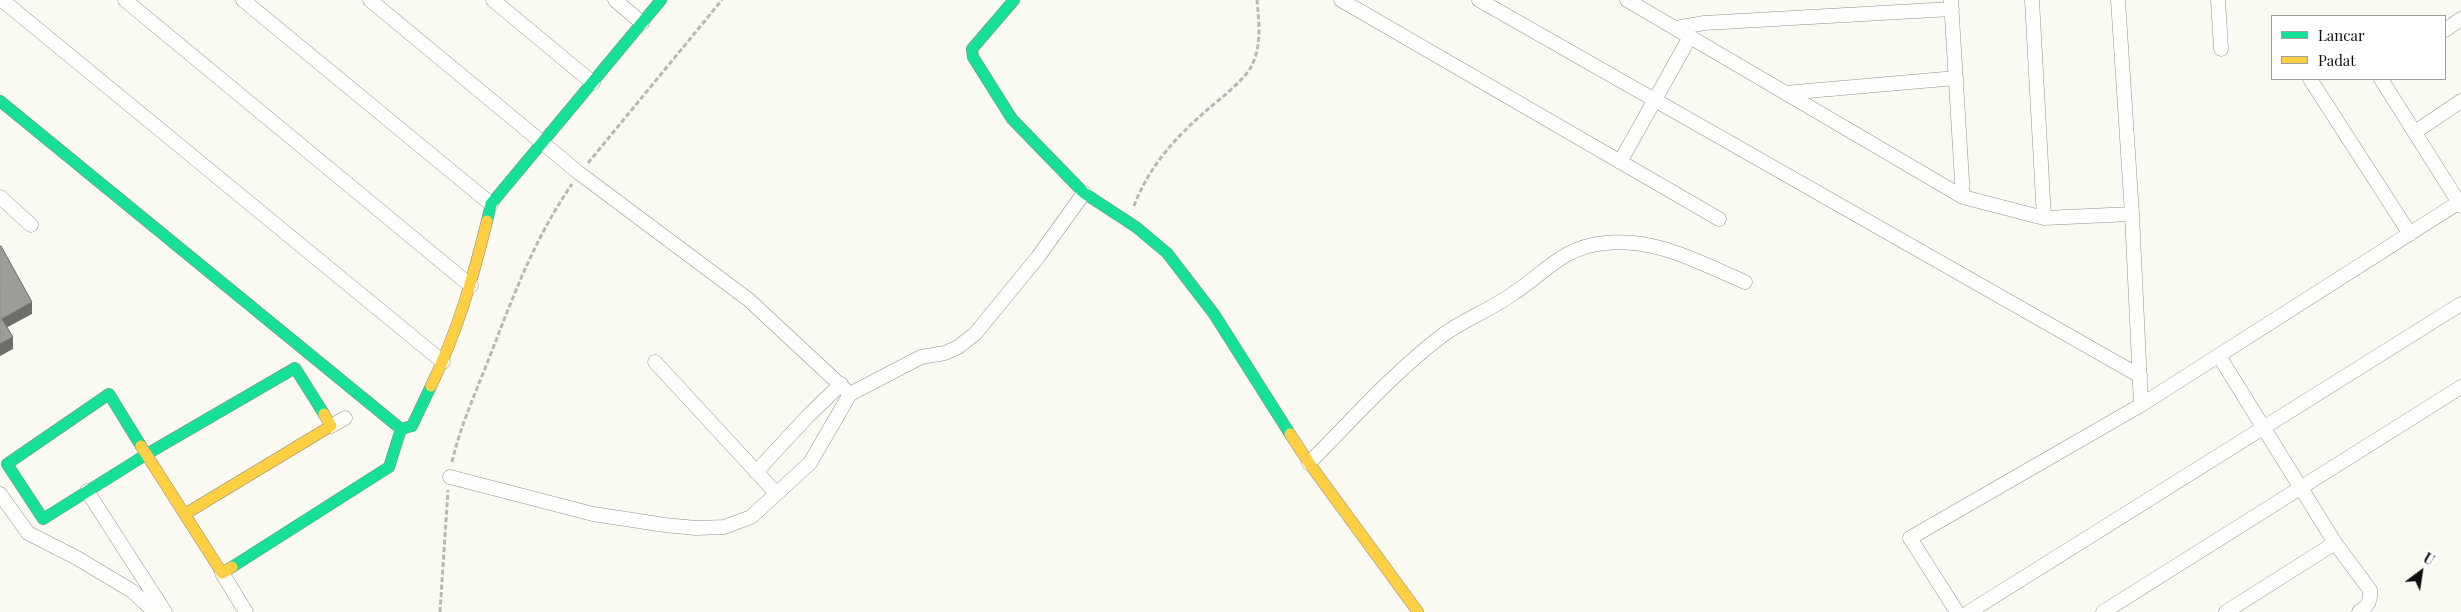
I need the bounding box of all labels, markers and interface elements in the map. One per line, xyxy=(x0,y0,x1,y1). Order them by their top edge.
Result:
legend xyxy=(2271,15,2446,80)
text: Lancar xyxy=(2318,25,2365,45)
text: Padat xyxy=(2318,50,2356,70)
north arrow xyxy=(2396,547,2446,597)
text: U xyxy=(2420,548,2438,569)

